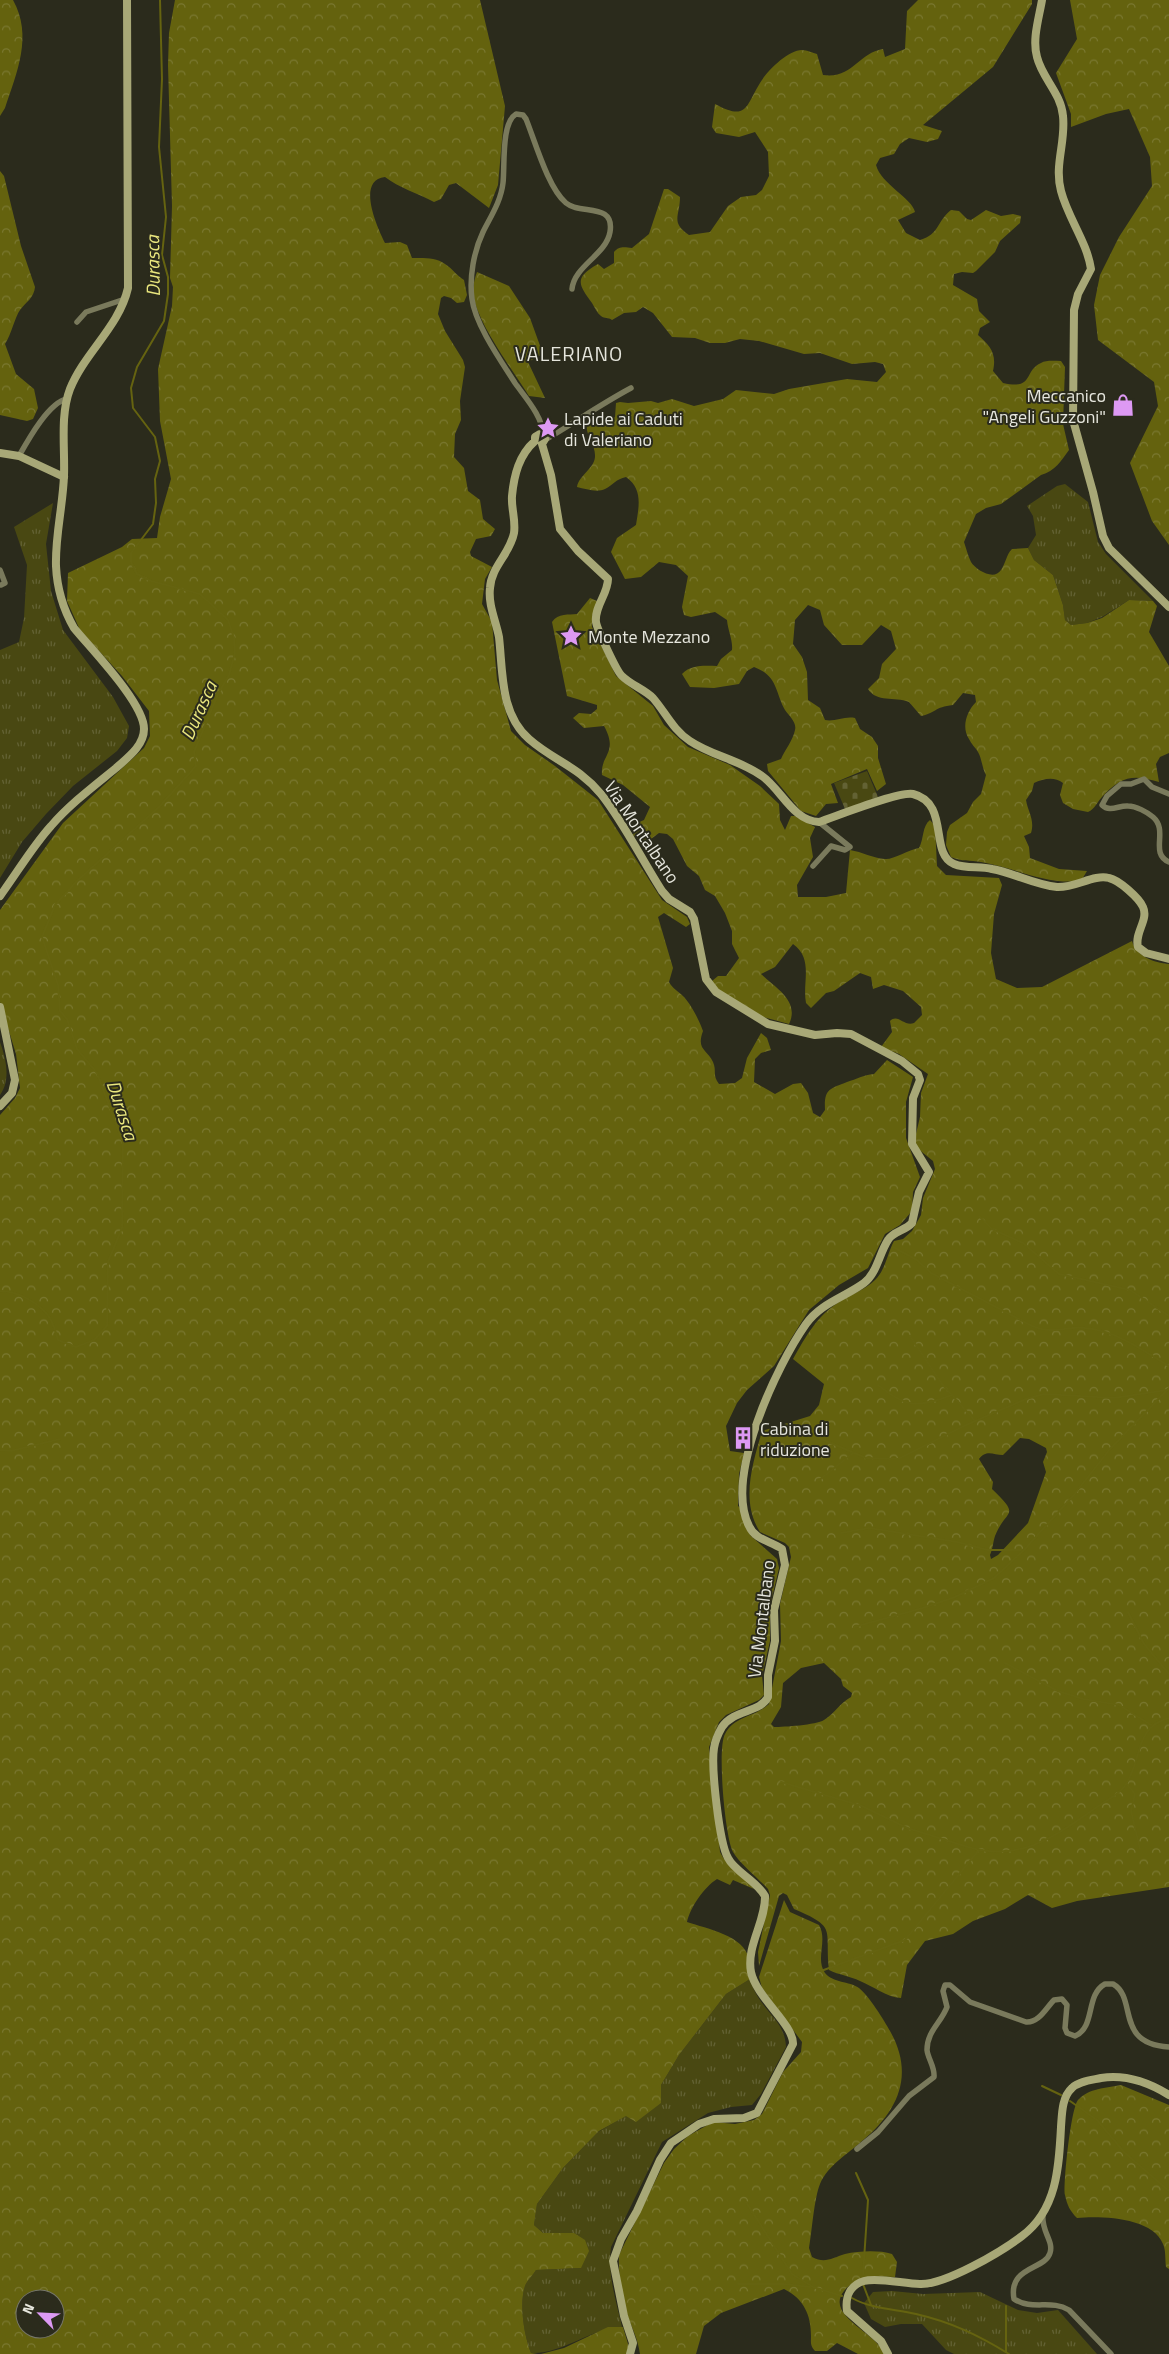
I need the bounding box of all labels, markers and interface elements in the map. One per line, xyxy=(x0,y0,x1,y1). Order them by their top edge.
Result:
water label: Durasca xyxy=(137,234,167,297)
district label: VALERIANO xyxy=(515,338,623,369)
place label: Meccanico "Angeli Guzzoni" xyxy=(982,382,1106,430)
shop icon: Meccanico "Angeli Guzzoni" xyxy=(1110,392,1136,418)
place label: Lapide ai Caduti di Valeriano xyxy=(564,405,683,453)
place icon: Lapide ai Caduti di Valeriano xyxy=(535,415,561,441)
place icon: Monte Mezzano xyxy=(558,623,584,649)
place label: Monte Mezzano xyxy=(588,623,710,650)
water label: Durasca xyxy=(172,675,224,744)
street label: Via Montalbano xyxy=(598,775,686,889)
water label: Durasca xyxy=(100,1076,147,1145)
place label: Cabina di riduzione xyxy=(760,1415,830,1463)
building icon: Cabina di riduzione xyxy=(730,1425,756,1451)
street label: Via Montalbano xyxy=(740,1558,782,1680)
north arrow xyxy=(15,2289,65,2339)
text: N xyxy=(16,2300,39,2317)

